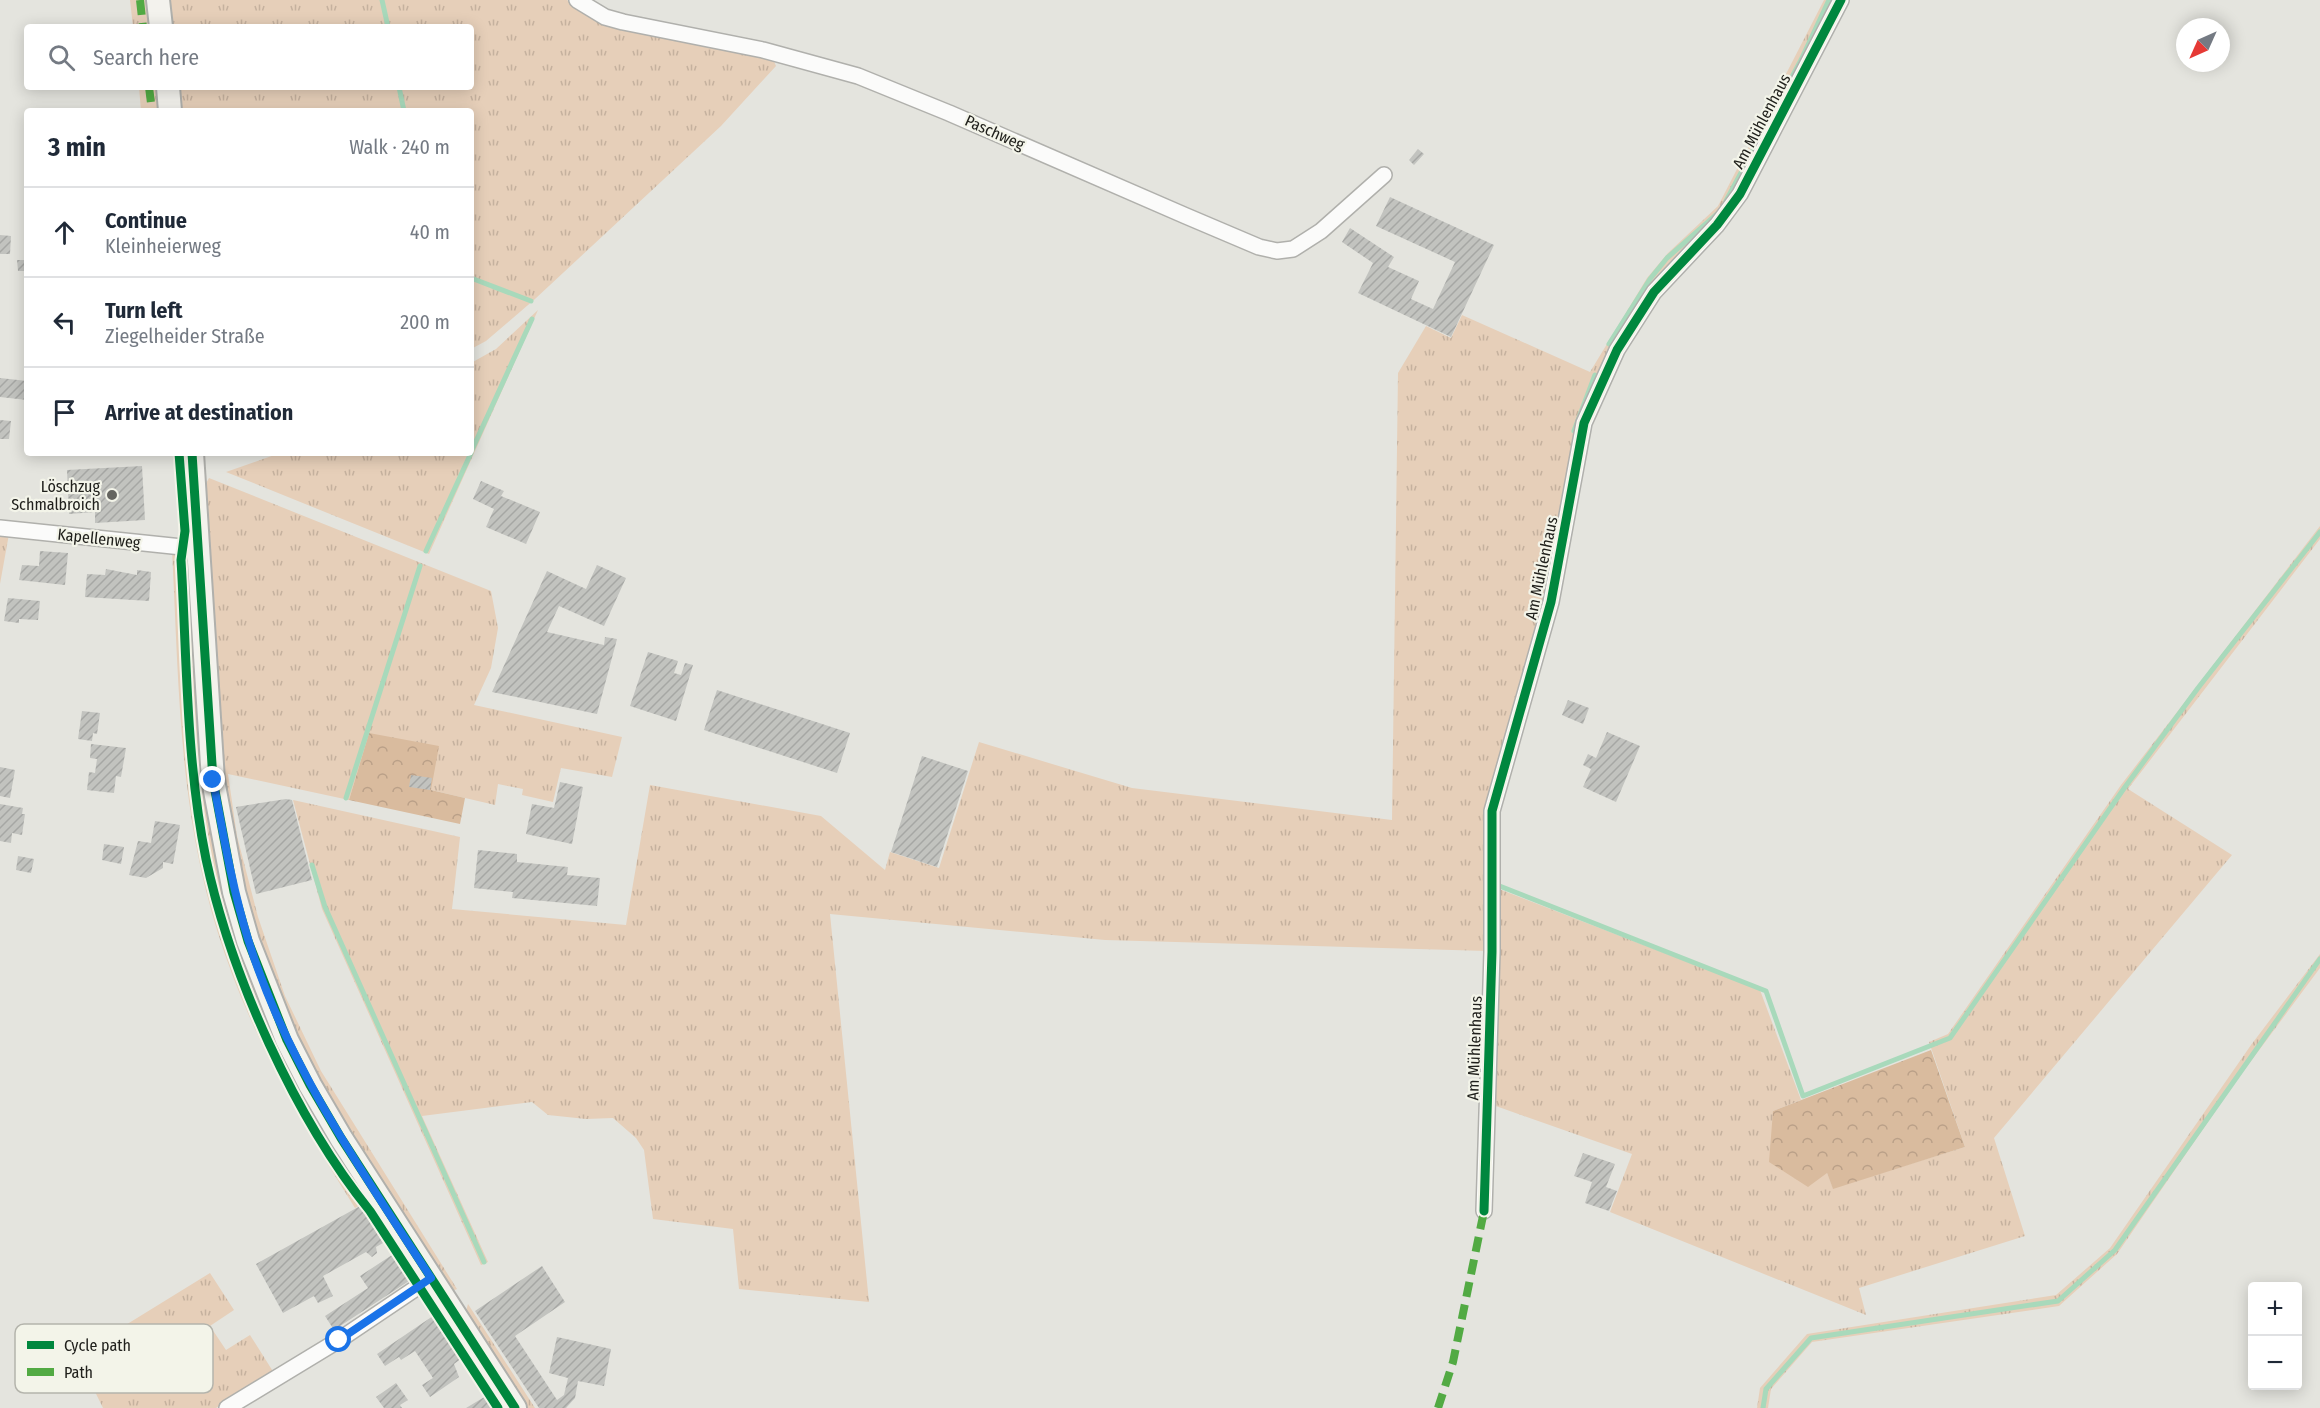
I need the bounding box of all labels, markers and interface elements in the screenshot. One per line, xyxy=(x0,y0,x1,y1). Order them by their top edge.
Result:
north arrow xyxy=(2176,18,2230,72)
search box xyxy=(24,24,474,90)
icon: search xyxy=(45,41,78,74)
text: Search here xyxy=(93,44,199,71)
street label: Am Mühlenhaus xyxy=(1728,70,1794,172)
street label: Paschweg xyxy=(962,111,1028,154)
text: 3 min xyxy=(48,132,106,163)
text: Walk · 240 m xyxy=(349,135,450,159)
text: Continue xyxy=(105,207,187,234)
icon: ahead xyxy=(48,216,81,249)
text: 40 m xyxy=(410,220,450,244)
text: Kleinheierweg xyxy=(105,234,221,258)
text: Turn left xyxy=(105,297,183,324)
icon: left xyxy=(48,306,81,339)
text: 200 m xyxy=(400,310,450,334)
text: Ziegelheider Straße xyxy=(105,324,265,348)
icon: arrive xyxy=(48,396,81,429)
text: Arrive at destination xyxy=(105,399,293,426)
place label: Löschzug Schmalbroich xyxy=(11,477,100,514)
marker: Löschzug Schmalbroich xyxy=(105,488,119,502)
street label: Am Mühlenhaus xyxy=(1521,515,1562,621)
street label: Kapellenweg xyxy=(57,525,142,552)
route end xyxy=(199,766,225,792)
street label: Am Mühlenhaus xyxy=(1463,995,1486,1101)
map controls xyxy=(2248,1282,2302,1390)
button: + xyxy=(2248,1282,2302,1336)
legend xyxy=(15,1324,213,1393)
route start xyxy=(325,1326,351,1352)
text: Cycle path xyxy=(64,1336,131,1355)
button: − xyxy=(2248,1336,2302,1390)
text: Path xyxy=(64,1363,93,1382)

